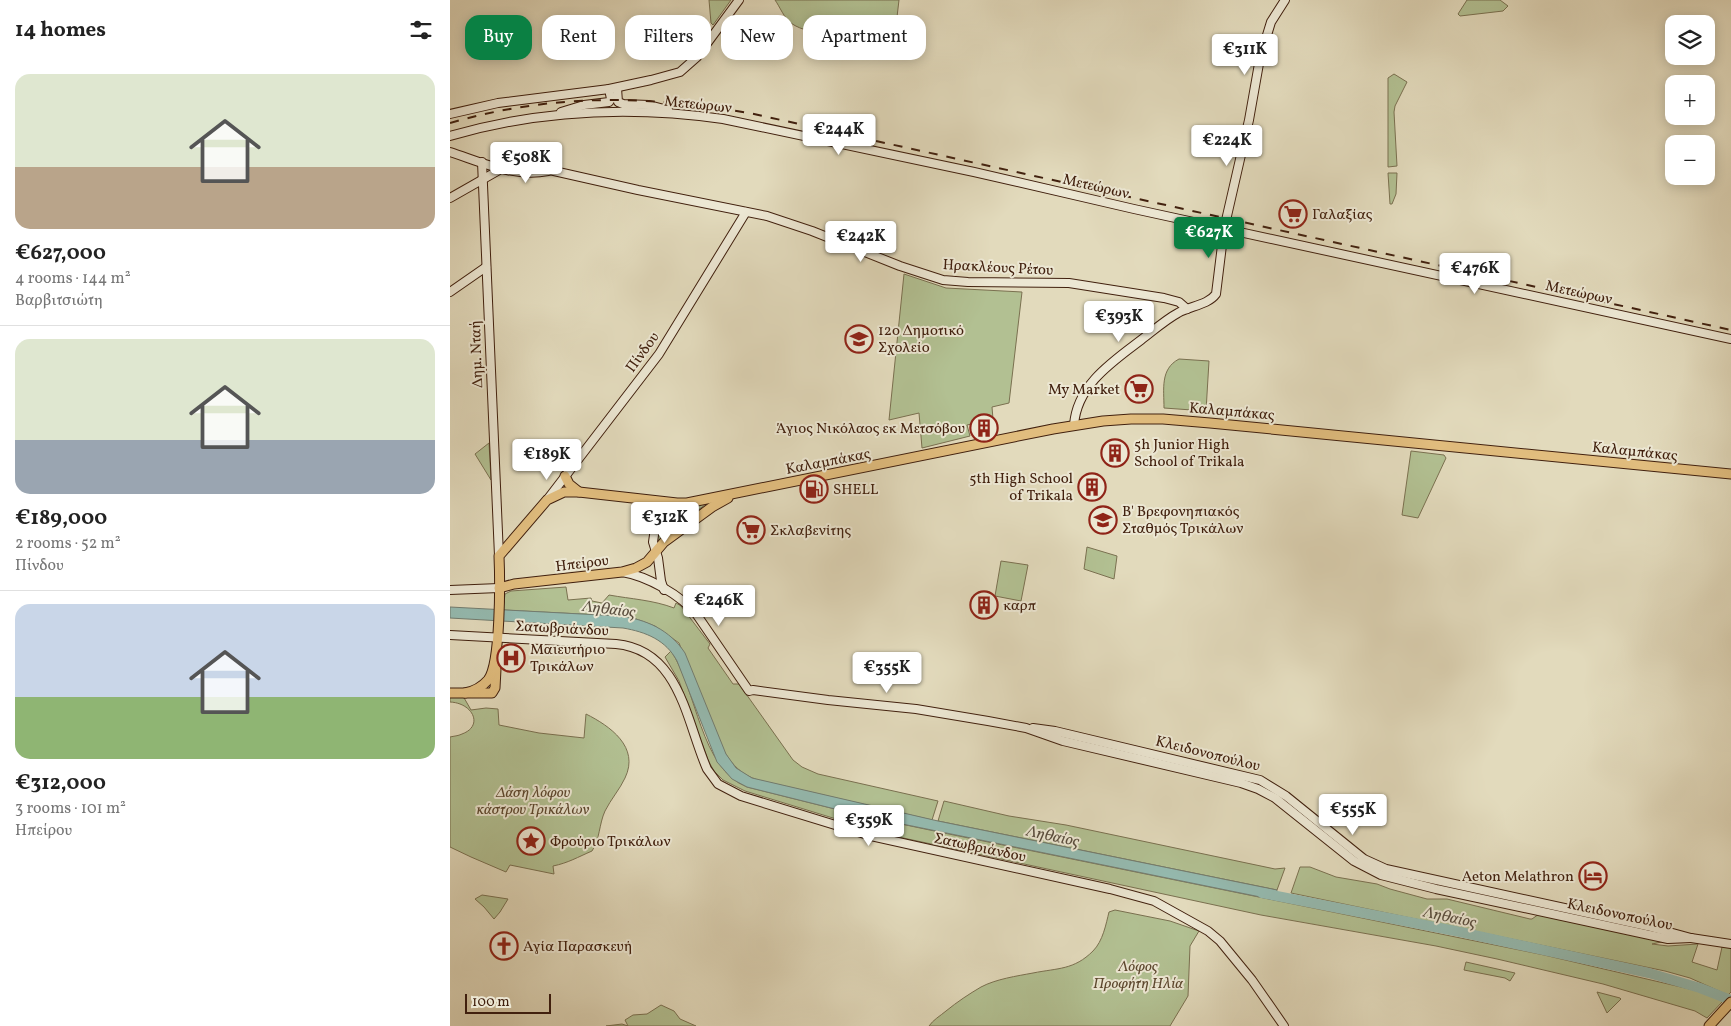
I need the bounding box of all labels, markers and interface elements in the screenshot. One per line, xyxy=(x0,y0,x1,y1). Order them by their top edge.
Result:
chip: Buy xyxy=(465,15,532,60)
chip: Rent xyxy=(542,15,615,60)
chip: Filters xyxy=(625,15,711,60)
chip: New xyxy=(721,15,793,60)
chip: Apartment xyxy=(803,15,926,60)
map controls xyxy=(1665,15,1715,185)
button: layers xyxy=(1665,15,1715,65)
text: 14 homes xyxy=(15,16,106,45)
icon: filters xyxy=(407,16,435,44)
pin: €311K xyxy=(1210,34,1280,76)
text: €311K xyxy=(1223,39,1267,61)
button: + xyxy=(1665,75,1715,125)
street label: Μετεώρων xyxy=(663,92,733,119)
icon: home xyxy=(180,106,270,196)
pin: €244K xyxy=(804,114,874,156)
text: €244K xyxy=(814,119,864,141)
pin: €224K xyxy=(1192,124,1262,167)
text: €224K xyxy=(1202,130,1252,152)
button: − xyxy=(1665,135,1715,185)
pin: €508K xyxy=(491,142,561,184)
text: €508K xyxy=(501,147,551,169)
street label: Μετεώρων xyxy=(1060,170,1131,205)
supermarket icon: Γαλαξίας xyxy=(1278,199,1308,229)
place label: Γαλαξίας xyxy=(1312,205,1373,226)
pin: €627K xyxy=(1174,216,1244,259)
pin: €242K xyxy=(826,220,896,263)
text: €627K xyxy=(1185,222,1233,244)
text: €242K xyxy=(836,226,886,248)
text: €627,000 xyxy=(15,239,106,268)
pin: €476K xyxy=(1440,252,1510,295)
street label: Ηρακλέους Ρέτου xyxy=(942,255,1054,282)
text: €476K xyxy=(1450,258,1500,280)
text: 4 rooms · 144 m² xyxy=(15,268,131,290)
street label: Μετεώρων xyxy=(1543,276,1614,311)
text: Βαρβιτσιώτη xyxy=(15,290,103,312)
pin: €393K xyxy=(1084,300,1154,343)
text: €393K xyxy=(1095,306,1143,328)
street label: Δημ. Νταή xyxy=(466,320,489,388)
place label: 12ο Δημοτικό Σχολείο xyxy=(878,321,964,359)
school or university icon: 12ο Δημοτικό Σχολείο xyxy=(844,324,874,354)
street label: Πίνδου xyxy=(621,328,665,377)
icon: home xyxy=(180,372,270,462)
supermarket icon: My Market xyxy=(1124,374,1154,404)
place label: My Market xyxy=(1048,380,1120,401)
street label: Καλαμπάκας xyxy=(1188,398,1276,427)
building icon: Άγιος Νικόλαος εκ Μετσόβου xyxy=(969,413,999,443)
place label: Άγιος Νικόλαος εκ Μετσόβου xyxy=(776,419,965,440)
place label: 5h Junior High School of Trikala xyxy=(1134,435,1245,473)
pin: €189K xyxy=(512,438,582,481)
building icon: 5h Junior High School of Trikala xyxy=(1100,438,1130,468)
street label: Καλαμπάκας xyxy=(1591,438,1679,467)
text: €189K xyxy=(523,444,571,466)
street label: Καλαμπάκας xyxy=(784,444,873,481)
place label: 5th High School of Trikala xyxy=(969,469,1073,507)
building icon: 5th High School of Trikala xyxy=(1077,472,1107,502)
fuel station icon: SHELL xyxy=(799,474,829,504)
place label: SHELL xyxy=(833,480,879,501)
pin: €312K xyxy=(630,502,700,544)
place label: Β' Βρεφονηπιακός Σταθμός Τρικάλων xyxy=(1122,502,1243,540)
text: €189,000 xyxy=(15,504,107,533)
school or university icon: Β' Βρεφονηπιακός Σταθμός Τρικάλων xyxy=(1088,505,1118,535)
text: €312K xyxy=(642,507,688,529)
supermarket icon: Σκλαβενίτης xyxy=(736,515,766,545)
place label: Σκλαβενίτης xyxy=(770,521,852,542)
text: 2 rooms · 52 m² xyxy=(15,533,121,555)
street label: Ηπείρου xyxy=(554,551,610,578)
text: Πίνδου xyxy=(15,555,64,577)
pin: €246K xyxy=(684,584,754,627)
text: €246K xyxy=(694,590,744,612)
building icon: καρπ xyxy=(969,590,999,620)
water label: Ληθαίος xyxy=(580,596,637,624)
place label: καρπ xyxy=(1003,596,1037,617)
street label: Σατωβριάνδου xyxy=(515,617,609,642)
icon: home xyxy=(180,637,270,727)
place label: Μαιευτήριο Τρικάλων xyxy=(530,640,605,678)
hospital icon: Μαιευτήριο Τρικάλων xyxy=(496,643,526,673)
pin: €355K xyxy=(852,652,922,694)
text: €355K xyxy=(864,657,910,679)
street label: Κλειδονοπούλου xyxy=(1153,731,1262,778)
text: €312,000 xyxy=(15,769,106,798)
park label: Δάση λόφου κάστρου Τρικάλων xyxy=(477,783,589,821)
pin: €555K xyxy=(1318,794,1388,836)
text: 3 rooms · 101 m² xyxy=(15,798,126,820)
text: €555K xyxy=(1330,799,1376,821)
pin: €359K xyxy=(834,804,904,847)
text: €359K xyxy=(845,810,893,832)
text: Ηπείρου xyxy=(15,820,72,842)
water label: Ληθαίος xyxy=(1023,820,1082,853)
place icon: Φρούριο Τρικάλων xyxy=(516,826,546,856)
street label: Σατωβριάνδου xyxy=(932,828,1028,868)
place label: Φρούριο Τρικάλων xyxy=(550,832,670,853)
hotel icon: Aeton Melathron xyxy=(1578,861,1608,891)
place label: Aeton Melathron xyxy=(1462,867,1574,888)
street label: Κλειδονοπούλου xyxy=(1565,894,1674,937)
water label: Ληθαίος xyxy=(1420,901,1479,934)
church icon: Αγία Παρασκευή xyxy=(489,931,519,961)
place label: Αγία Παρασκευή xyxy=(523,937,633,958)
park label: Λόφος Προφήτη Ηλία xyxy=(1093,957,1183,995)
scale bar xyxy=(465,991,551,1014)
text: 100 m xyxy=(472,993,510,1012)

